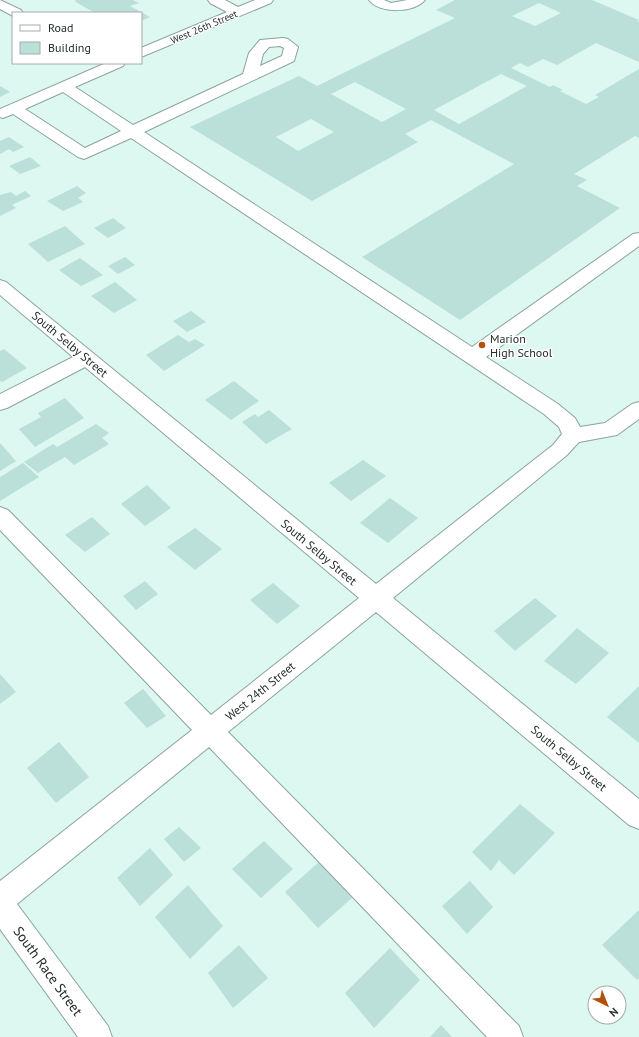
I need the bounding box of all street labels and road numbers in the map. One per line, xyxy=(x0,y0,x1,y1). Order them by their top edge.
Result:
street label: West 26th Street xyxy=(169,7,240,47)
street label: South Selby Street xyxy=(29,308,111,380)
street label: South Selby Street xyxy=(278,516,360,588)
street label: West 24th Street xyxy=(222,658,298,724)
street label: South Selby Street xyxy=(528,722,610,794)
street label: South Race Street xyxy=(9,923,87,1020)

